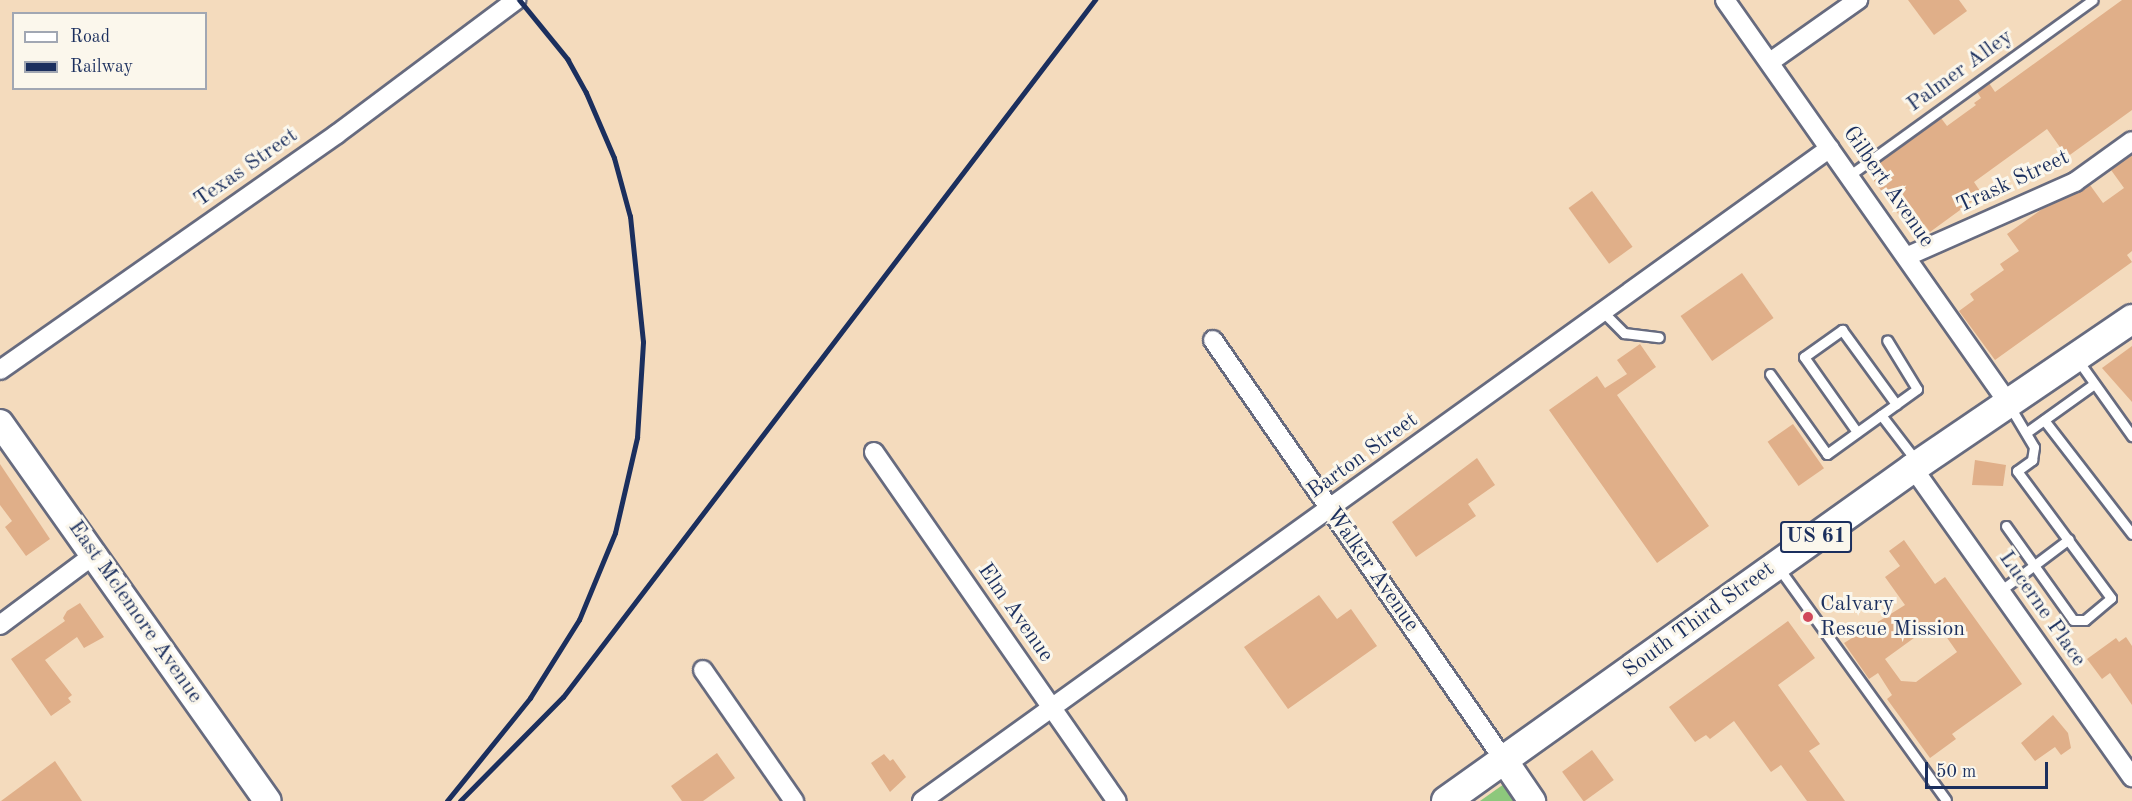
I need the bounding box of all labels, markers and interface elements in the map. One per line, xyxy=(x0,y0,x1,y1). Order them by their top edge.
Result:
legend xyxy=(12,12,207,90)
street label: Palmer Alley xyxy=(1902,24,2018,118)
text: Road xyxy=(70,28,110,46)
text: Railway xyxy=(70,58,133,76)
street label: Gilbert Avenue xyxy=(1837,121,1939,253)
street label: Texas Street xyxy=(189,123,303,213)
street label: Trask Street xyxy=(1953,144,2073,220)
street label: Barton Street xyxy=(1303,407,1423,505)
street label: Walker Avenue xyxy=(1320,503,1424,637)
street label: East Mclemore Avenue xyxy=(62,516,208,708)
road number: US 61 xyxy=(1780,519,1852,555)
street label: Lucerne Place xyxy=(1993,546,2091,672)
street label: South Third Street xyxy=(1618,556,1780,684)
street label: Elm Avenue xyxy=(971,558,1059,668)
place label: Calvary Rescue Mission xyxy=(1820,591,1965,642)
marker: Calvary Rescue Mission xyxy=(1801,610,1815,624)
scale bar xyxy=(1928,750,2051,788)
text: 50 m xyxy=(1936,763,1976,781)

